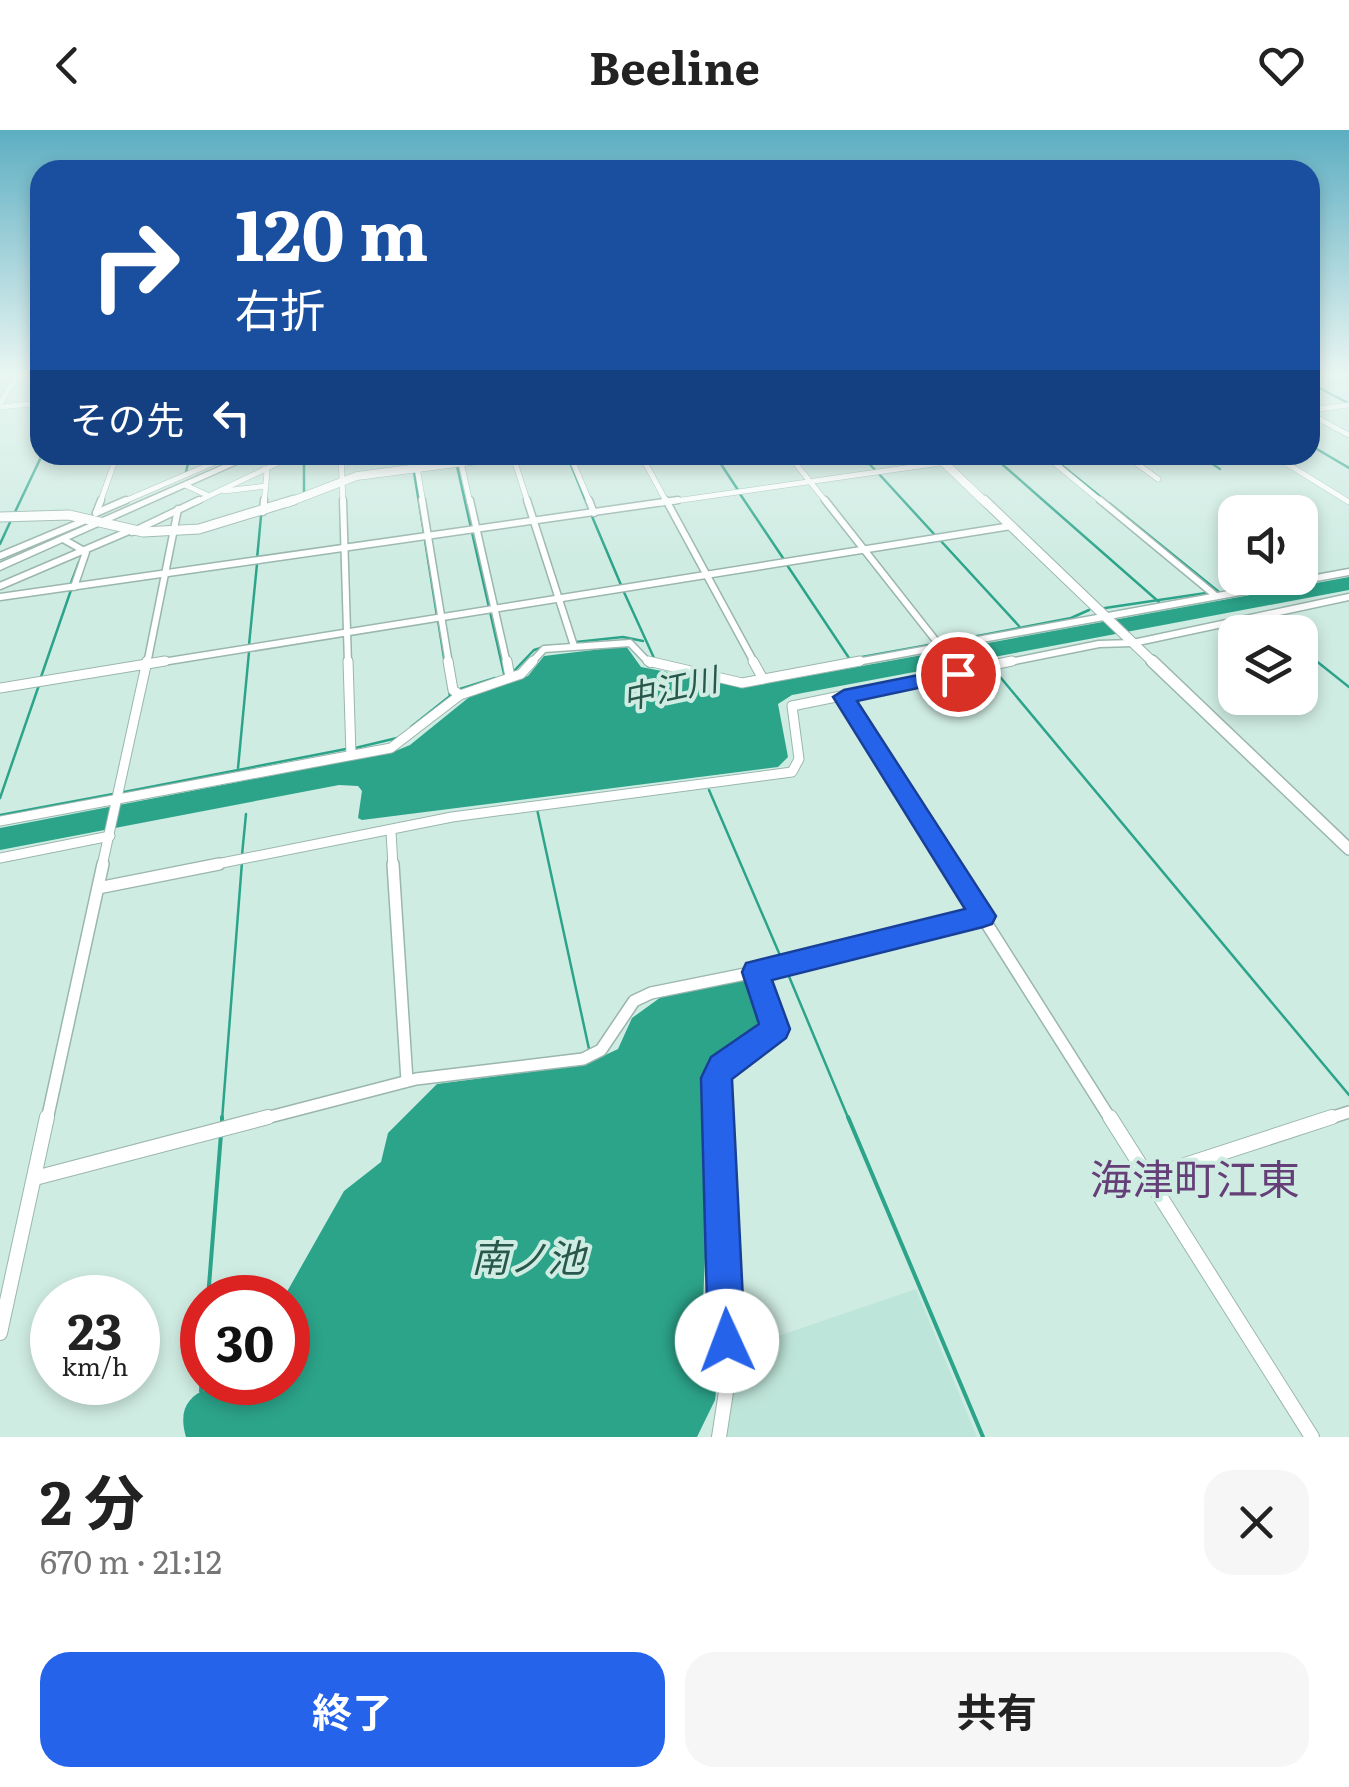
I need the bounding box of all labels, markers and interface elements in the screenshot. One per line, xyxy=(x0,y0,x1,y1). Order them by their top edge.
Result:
text: Beeline xyxy=(589,32,760,99)
icon: back xyxy=(40,38,95,93)
icon: heart xyxy=(1254,38,1309,93)
text: 120 m xyxy=(235,179,428,283)
icon: right xyxy=(70,200,200,330)
text: 右折 xyxy=(235,274,325,341)
text: その先 xyxy=(70,389,184,446)
icon: left xyxy=(204,390,259,445)
map controls xyxy=(1218,495,1318,715)
button: sound xyxy=(1218,495,1318,595)
button: layers xyxy=(1218,615,1318,715)
pin xyxy=(916,632,1001,717)
icon: arrive xyxy=(931,647,986,702)
water label: 中江川 xyxy=(617,652,724,720)
district label: 海津町江東 xyxy=(1090,1146,1300,1208)
water label: 南ノ池 xyxy=(471,1227,589,1284)
speed limit sign: 30 xyxy=(180,1275,310,1405)
position arrow xyxy=(675,1289,779,1393)
text: 23 xyxy=(68,1291,122,1365)
text: km/h xyxy=(62,1347,128,1384)
text: 2 分 xyxy=(40,1454,144,1543)
button: close xyxy=(1204,1470,1309,1575)
text: 670 m · 21:12 xyxy=(40,1536,222,1584)
button: 終了 xyxy=(40,1652,665,1767)
button: 共有 xyxy=(685,1652,1309,1767)

